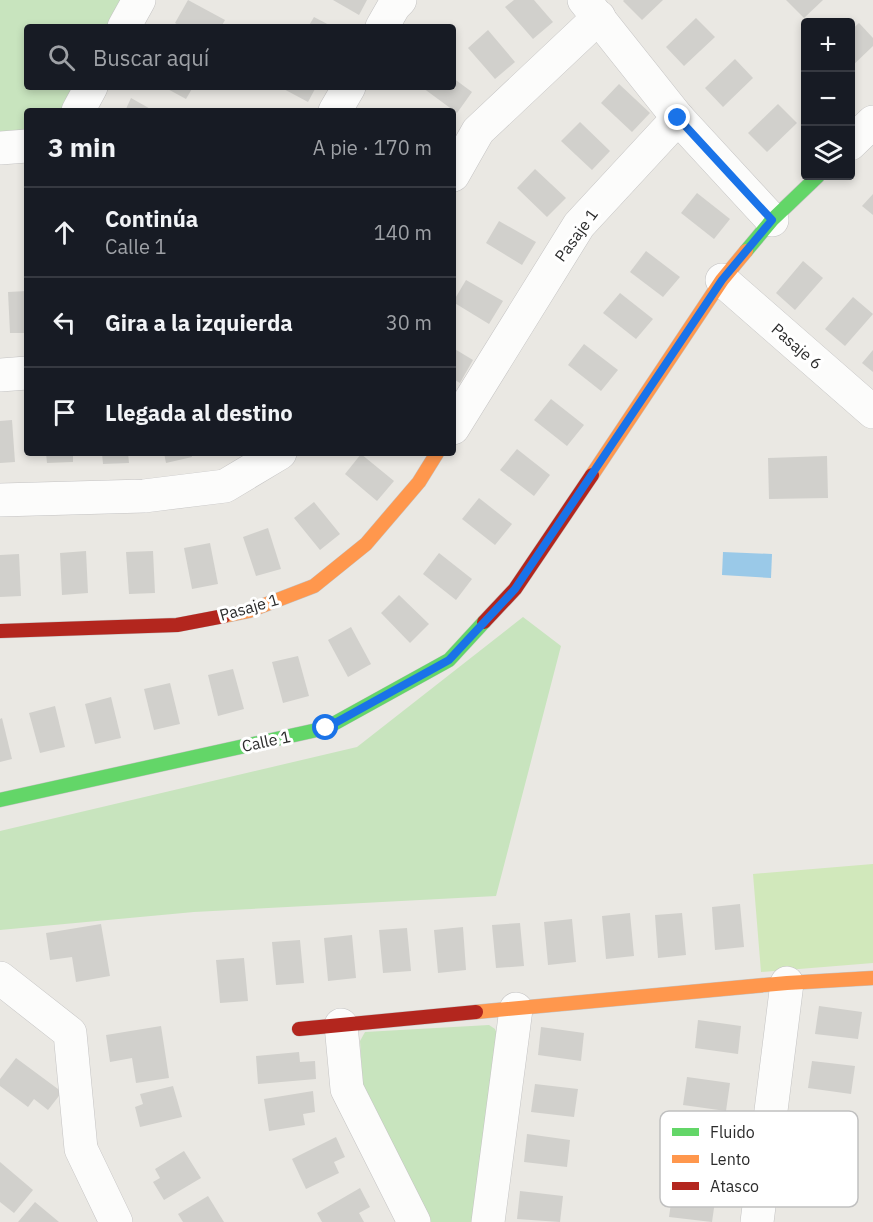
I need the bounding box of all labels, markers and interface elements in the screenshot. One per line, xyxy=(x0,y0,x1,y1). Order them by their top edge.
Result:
map controls xyxy=(801,18,855,180)
button: + xyxy=(801,18,855,72)
search box xyxy=(24,24,456,90)
icon: search xyxy=(45,41,78,74)
text: Buscar aquí xyxy=(93,43,209,72)
button: − xyxy=(801,72,855,126)
route end xyxy=(664,104,690,130)
button: layers xyxy=(801,126,855,180)
text: 3 min xyxy=(48,130,116,164)
text: A pie · 170 m xyxy=(313,134,432,161)
text: Continúa xyxy=(105,204,198,233)
street label: Pasaje 1 xyxy=(550,205,602,265)
icon: ahead xyxy=(48,216,81,249)
text: 140 m xyxy=(374,219,432,246)
text: Calle 1 xyxy=(105,233,167,260)
icon: left xyxy=(48,306,81,339)
text: Gira a la izquierda xyxy=(105,308,293,337)
text: 30 m xyxy=(386,309,432,336)
street label: Pasaje 6 xyxy=(768,319,826,373)
icon: arrive xyxy=(48,396,81,429)
text: Llegada al destino xyxy=(105,398,293,427)
street label: Pasaje 1 xyxy=(217,589,281,625)
route start xyxy=(312,714,338,740)
street label: Calle 1 xyxy=(240,726,292,756)
legend xyxy=(660,1111,858,1207)
text: Fluido xyxy=(710,1122,755,1142)
text: Lento xyxy=(710,1149,750,1169)
text: Atasco xyxy=(710,1176,759,1196)

